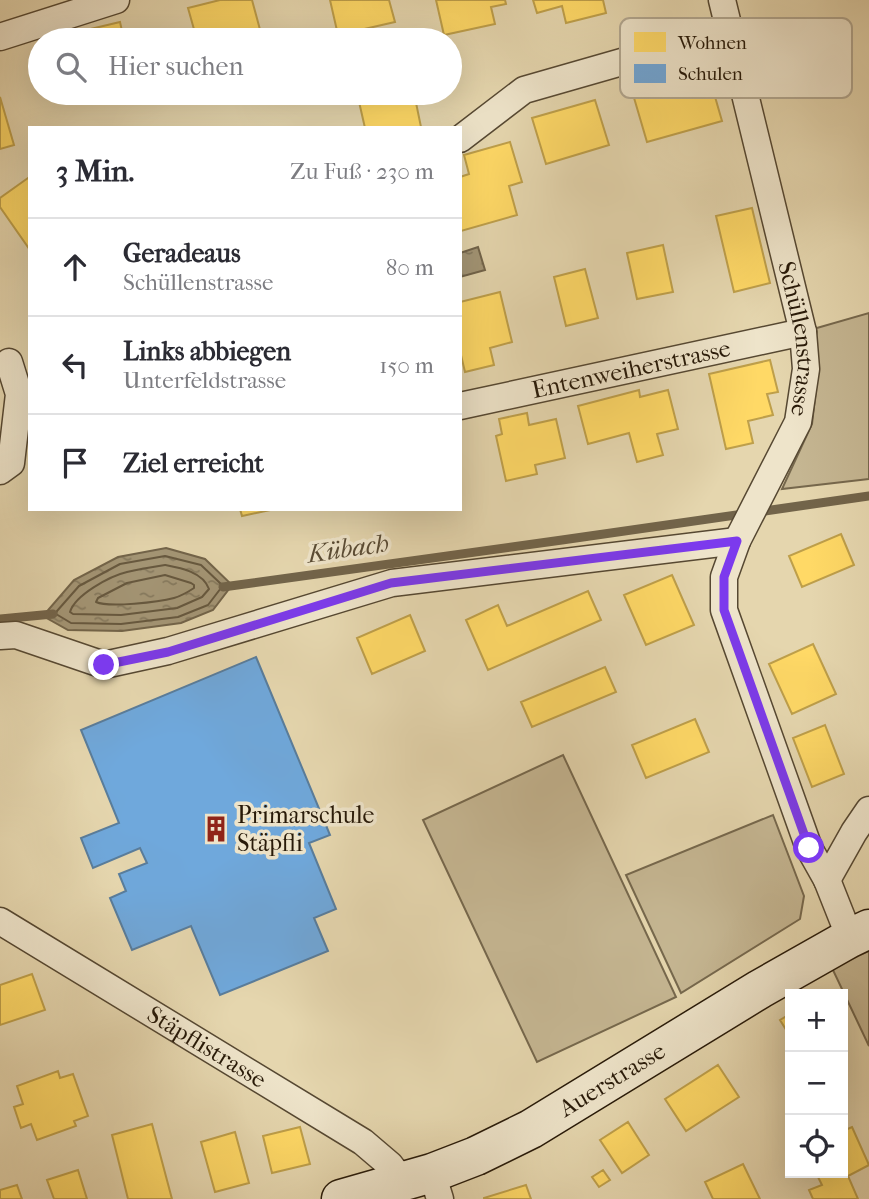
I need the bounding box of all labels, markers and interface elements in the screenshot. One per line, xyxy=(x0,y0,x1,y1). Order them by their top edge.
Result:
legend xyxy=(620,18,852,98)
search box xyxy=(28,28,462,105)
text: Wohnen xyxy=(677,32,747,54)
icon: search xyxy=(52,48,90,86)
text: Hier suchen xyxy=(108,51,244,82)
text: Schulen xyxy=(678,63,743,85)
text: 3 Min. xyxy=(56,154,134,189)
text: Zu Fuß · 230 m xyxy=(290,158,434,185)
text: Geradeaus xyxy=(123,238,241,269)
icon: ahead xyxy=(56,248,94,286)
text: 80 m xyxy=(386,254,434,281)
street label: Schüllenstrasse xyxy=(772,259,820,418)
text: Schüllenstrasse xyxy=(123,269,273,296)
street label: Entenweiherstrasse xyxy=(529,334,733,404)
text: Links abbiegen xyxy=(123,336,291,367)
icon: left xyxy=(56,346,94,384)
text: 150 m xyxy=(379,352,434,379)
text: Unterfeldstrasse xyxy=(123,367,286,394)
icon: arrive xyxy=(56,444,94,482)
text: Ziel erreicht xyxy=(123,448,264,479)
water label: Kübach xyxy=(303,527,391,570)
route end xyxy=(88,649,119,680)
place label: Primarschule Stäpfli xyxy=(237,801,375,857)
building icon: Primarschule Stäpfli xyxy=(201,814,231,844)
route start xyxy=(793,832,824,863)
map controls xyxy=(785,989,848,1178)
button: + xyxy=(785,989,848,1052)
street label: Stäpflistrasse xyxy=(142,1000,271,1094)
street label: Auerstrasse xyxy=(553,1036,670,1123)
button: − xyxy=(785,1052,848,1115)
button: locate xyxy=(785,1115,848,1178)

